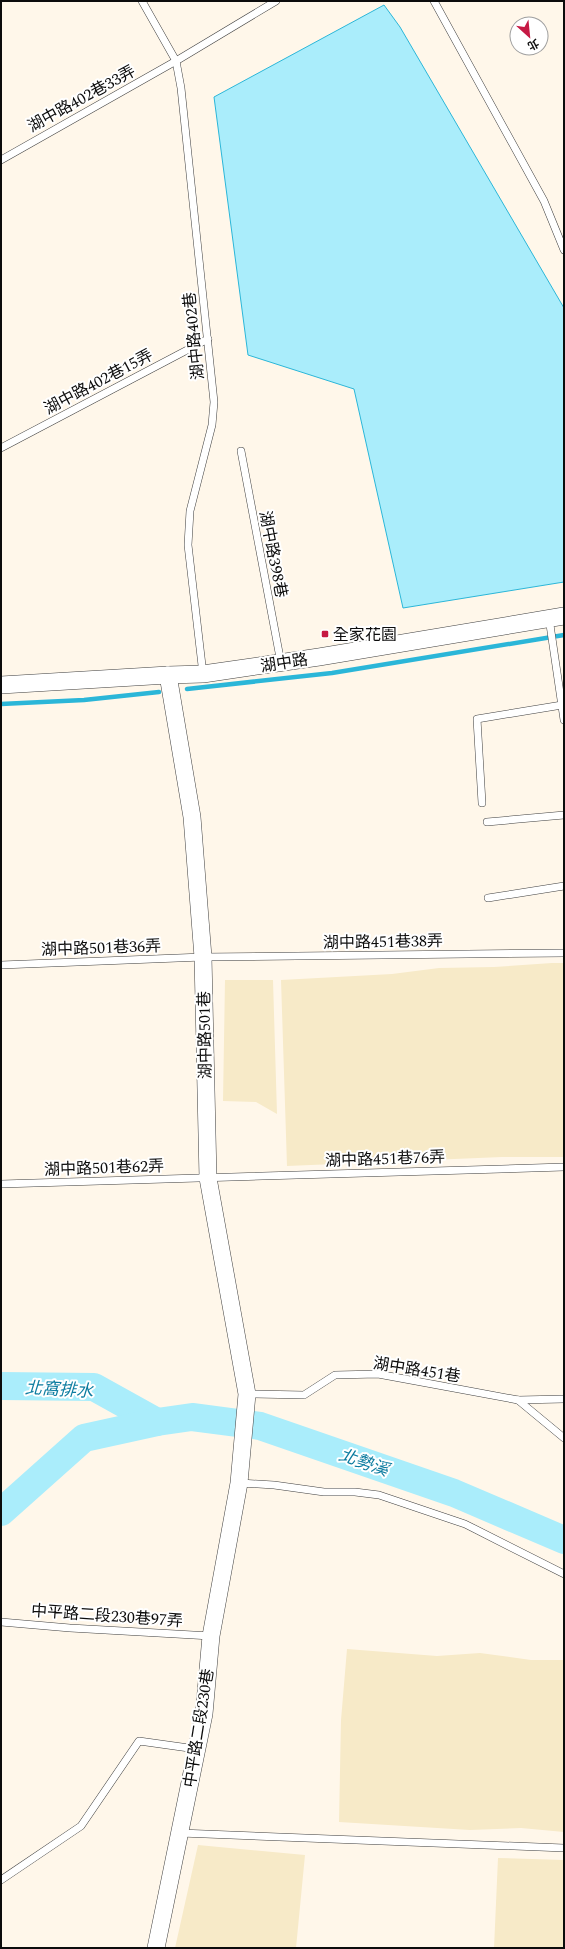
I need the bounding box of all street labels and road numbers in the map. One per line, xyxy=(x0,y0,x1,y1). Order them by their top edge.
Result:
street label: 湖中路402巷33弄 xyxy=(23,59,140,138)
street label: 湖中路402巷 xyxy=(177,291,211,381)
street label: 湖中路402巷15弄 xyxy=(40,343,157,421)
street label: 湖中路398巷 xyxy=(253,509,293,600)
street label: 湖中路 xyxy=(259,647,310,679)
street label: 湖中路451巷38弄 xyxy=(323,929,443,955)
street label: 湖中路501巷36弄 xyxy=(41,934,161,962)
street label: 湖中路501巷 xyxy=(192,991,218,1079)
street label: 湖中路451巷76弄 xyxy=(325,1145,445,1173)
street label: 湖中路501巷62弄 xyxy=(44,1154,164,1182)
street label: 湖中路451巷 xyxy=(372,1351,462,1389)
street label: 中平路二段230巷97弄 xyxy=(30,1599,184,1633)
street label: 中平路二段230巷 xyxy=(178,1667,220,1789)

